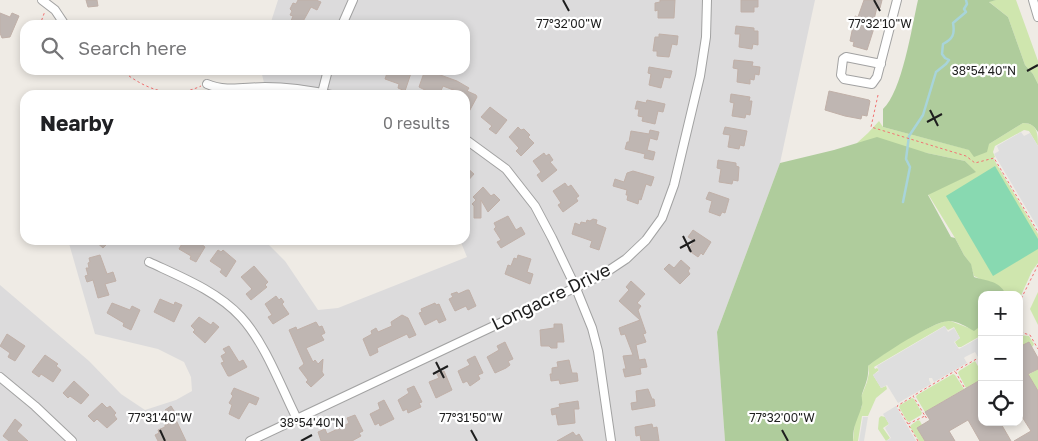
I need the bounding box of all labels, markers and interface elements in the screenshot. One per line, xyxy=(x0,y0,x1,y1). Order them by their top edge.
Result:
text: 77°32'00"W xyxy=(536,16,602,31)
text: 77°32'10"W xyxy=(848,16,912,31)
search box xyxy=(20,20,470,75)
icon: search xyxy=(38,34,66,62)
text: Search here xyxy=(78,36,187,59)
text: 38°54'40"N xyxy=(952,63,1016,78)
text: Nearby xyxy=(40,110,114,136)
text: 0 results xyxy=(383,113,450,133)
street label: Longacre Drive xyxy=(488,258,614,334)
map controls xyxy=(978,291,1023,426)
button: + xyxy=(978,291,1023,336)
button: − xyxy=(978,336,1023,381)
button: locate xyxy=(978,381,1023,426)
text: 77°31'40"W xyxy=(128,410,193,425)
text: 77°31'50"W xyxy=(439,410,503,425)
text: 77°32'00"W xyxy=(749,410,815,425)
text: 38°54'40"N xyxy=(280,415,344,430)

